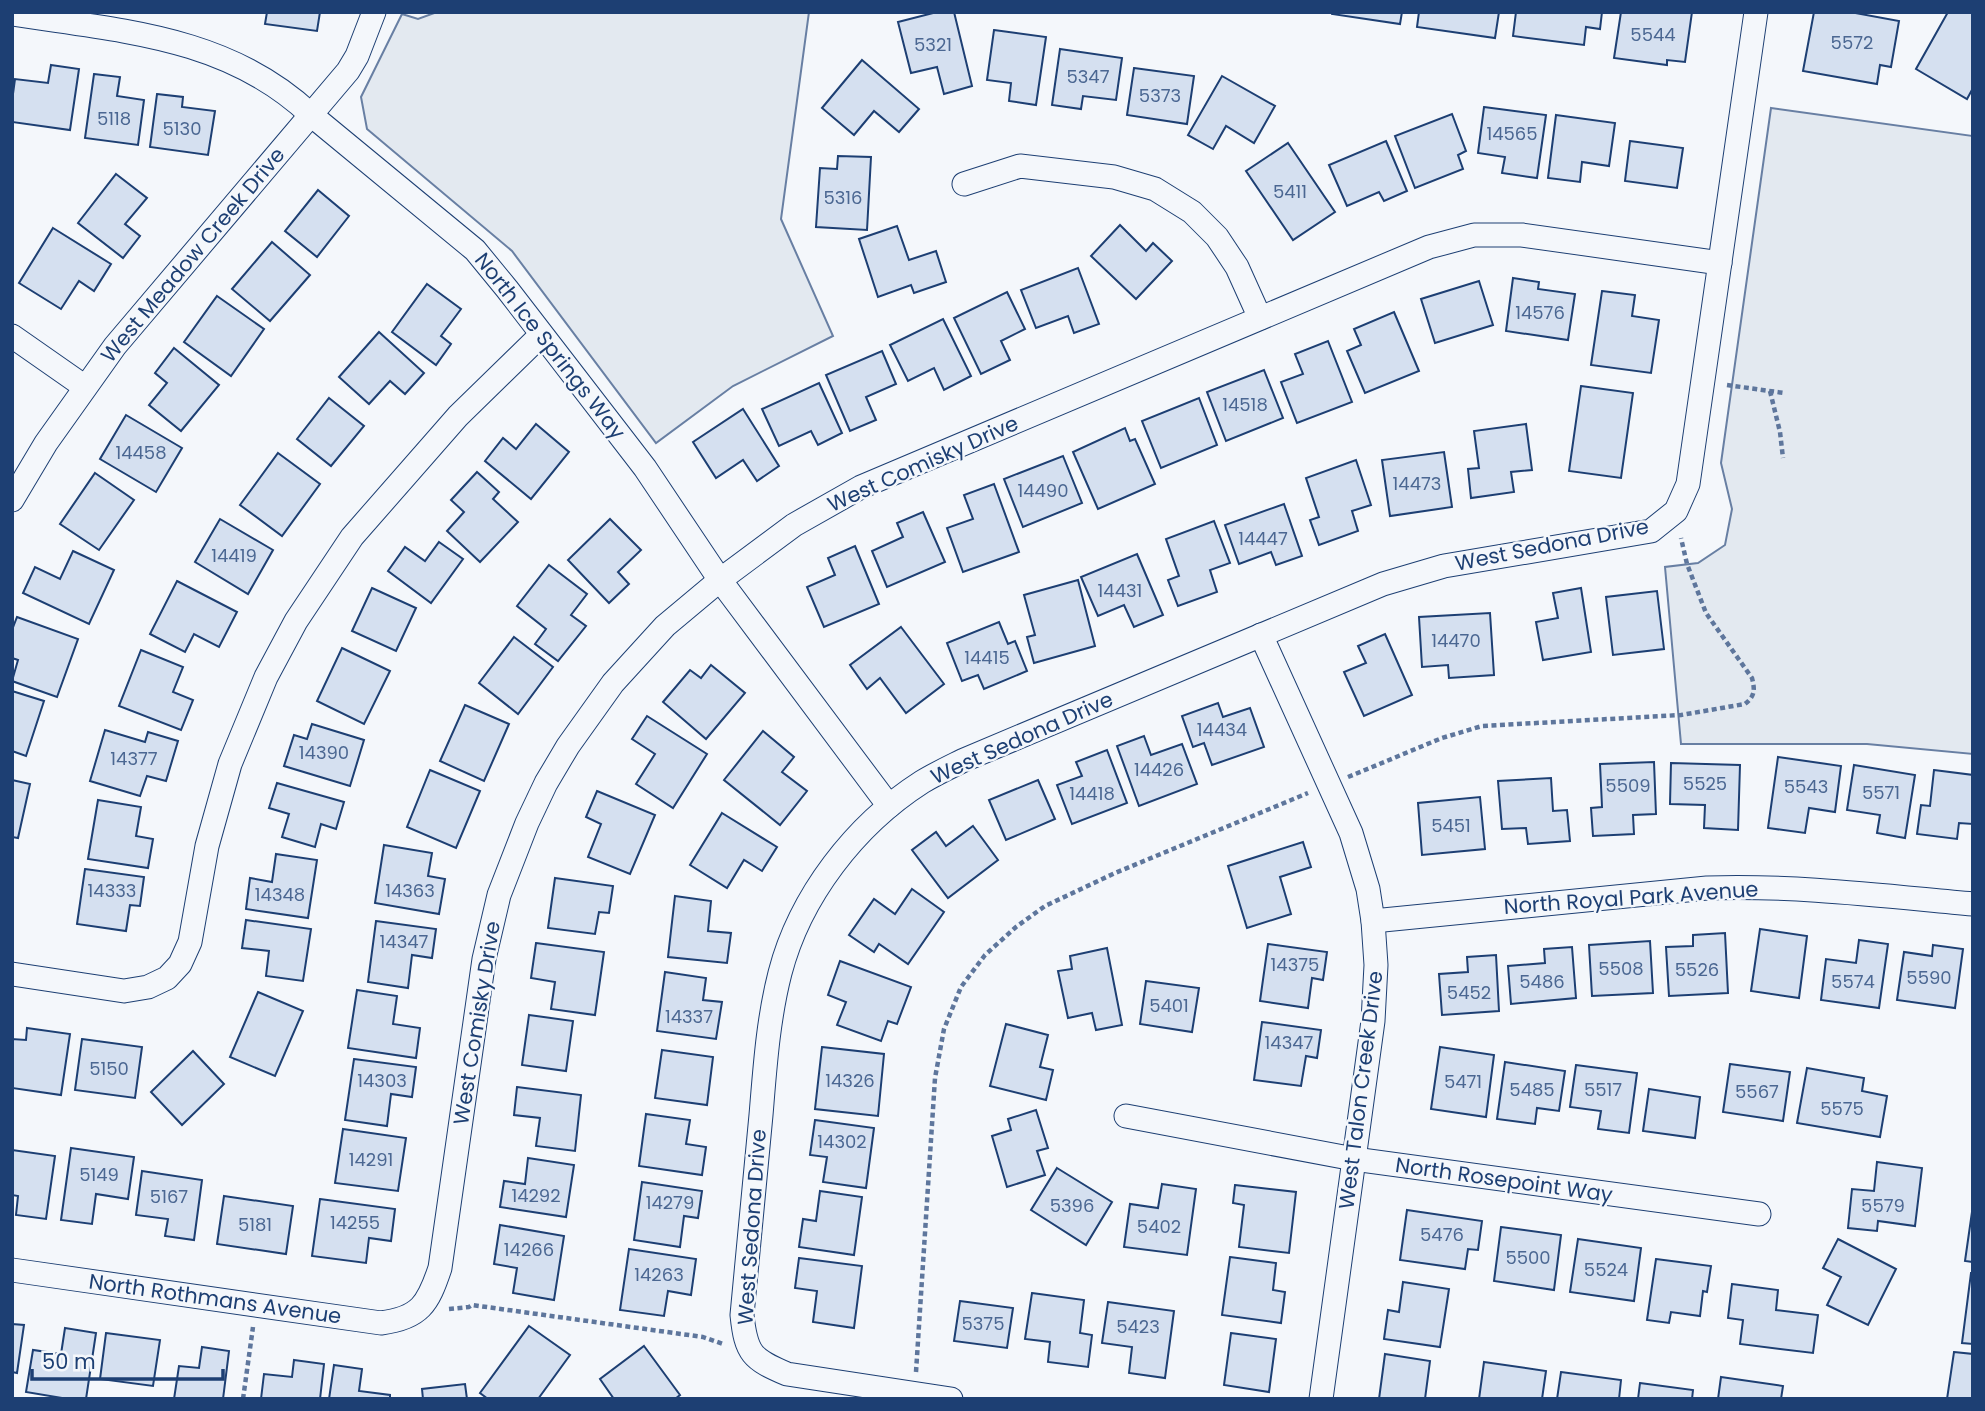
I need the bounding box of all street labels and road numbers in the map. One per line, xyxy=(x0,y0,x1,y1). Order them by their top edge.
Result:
street label: West Meadow Creek Drive xyxy=(94,141,291,368)
street label: North Ice Springs Way xyxy=(468,246,633,445)
street label: West Comisky Drive xyxy=(823,408,1023,519)
street label: West Sedona Drive xyxy=(1453,512,1651,578)
street label: West Sedona Drive xyxy=(926,684,1118,791)
street label: North Royal Park Avenue xyxy=(1503,874,1759,921)
street label: West Comisky Drive xyxy=(446,919,507,1127)
street label: West Talon Creek Drive xyxy=(1331,969,1390,1211)
street label: West Sedona Drive xyxy=(730,1128,773,1326)
street label: North Rosepoint Way xyxy=(1394,1150,1615,1209)
street label: North Rothmans Avenue xyxy=(87,1266,343,1331)

